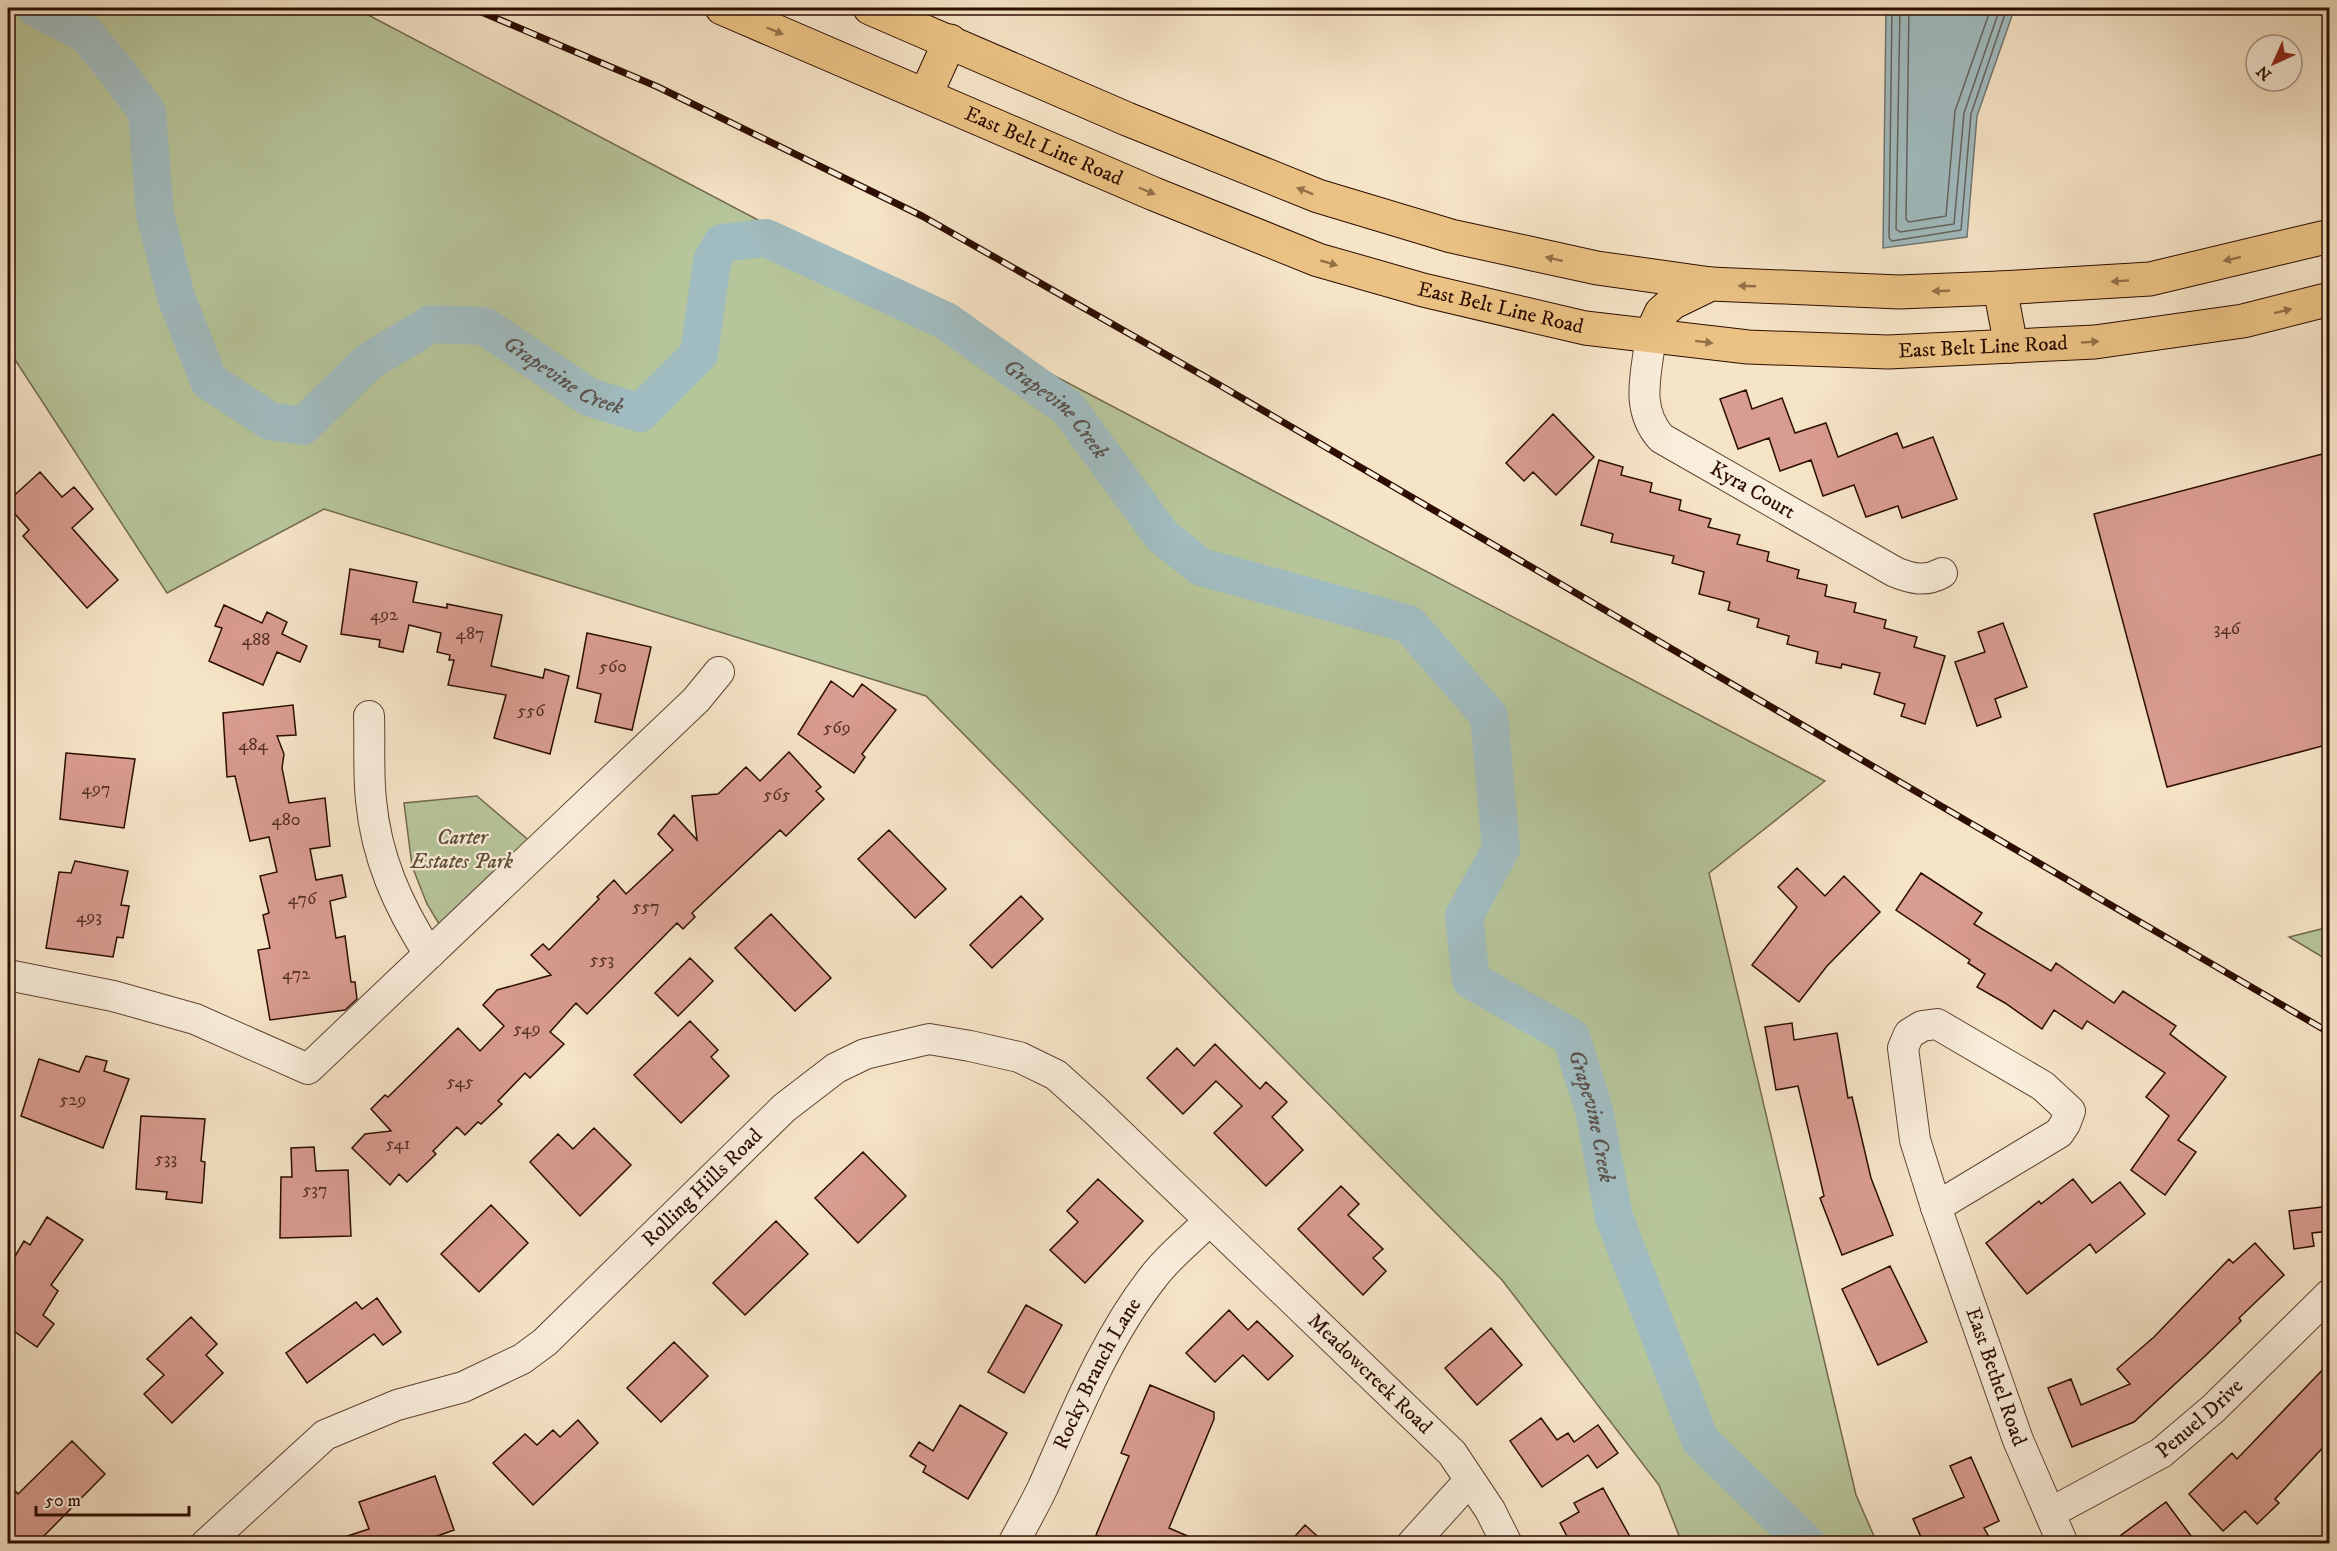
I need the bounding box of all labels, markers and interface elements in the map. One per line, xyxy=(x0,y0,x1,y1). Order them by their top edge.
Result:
one-way arrow xyxy=(767,26,784,35)
north arrow xyxy=(2244,33,2304,93)
text: N xyxy=(2252,61,2276,85)
street label: East Belt Line Road xyxy=(960,101,1127,192)
one-way arrow xyxy=(1139,186,1157,196)
one-way arrow xyxy=(1296,186,1314,195)
one-way arrow xyxy=(1544,254,1563,263)
one-way arrow xyxy=(2222,255,2241,264)
one-way arrow xyxy=(1320,259,1338,268)
street label: East Belt Line Road xyxy=(1415,276,1587,340)
one-way arrow xyxy=(2111,276,2130,285)
one-way arrow xyxy=(1737,281,1756,290)
one-way arrow xyxy=(1932,286,1951,295)
one-way arrow xyxy=(2273,306,2292,316)
water label: Grapevine Creek xyxy=(498,329,628,421)
street label: East Belt Line Road xyxy=(1898,330,2069,364)
one-way arrow xyxy=(1694,337,1713,347)
one-way arrow xyxy=(2081,337,2100,347)
water label: Grapevine Creek xyxy=(998,353,1115,465)
street label: Kyra Court xyxy=(1705,456,1800,525)
house number: 492 xyxy=(370,604,398,626)
house number: 346 xyxy=(2214,618,2241,640)
house number: 487 xyxy=(456,623,484,645)
house number: 488 xyxy=(242,629,270,651)
house number: 560 xyxy=(599,656,627,678)
house number: 556 xyxy=(517,700,545,722)
house number: 569 xyxy=(823,717,851,739)
house number: 484 xyxy=(238,734,269,756)
house number: 497 xyxy=(82,778,110,800)
house number: 565 xyxy=(763,784,791,806)
house number: 480 xyxy=(271,809,301,831)
park label: Carter Estates Park xyxy=(410,825,513,875)
house number: 476 xyxy=(288,888,317,910)
house number: 557 xyxy=(632,896,660,918)
house number: 493 xyxy=(76,906,102,928)
house number: 553 xyxy=(590,949,614,971)
house number: 472 xyxy=(282,963,310,985)
house number: 549 xyxy=(513,1018,541,1040)
water label: Grapevine Creek xyxy=(1562,1046,1621,1186)
house number: 545 xyxy=(446,1071,474,1093)
house number: 529 xyxy=(60,1089,86,1111)
street label: Rolling Hills Road xyxy=(637,1123,769,1253)
house number: 541 xyxy=(386,1133,410,1155)
house number: 533 xyxy=(155,1148,177,1170)
house number: 537 xyxy=(302,1179,328,1201)
street label: Rocky Branch Lane xyxy=(1048,1293,1147,1454)
street label: East Bethel Road xyxy=(1959,1304,2032,1451)
street label: Meadowcreek Road xyxy=(1302,1308,1438,1440)
street label: Penuel Drive xyxy=(2151,1373,2249,1464)
scale bar xyxy=(36,1479,189,1517)
text: 50 m xyxy=(45,1490,81,1512)

